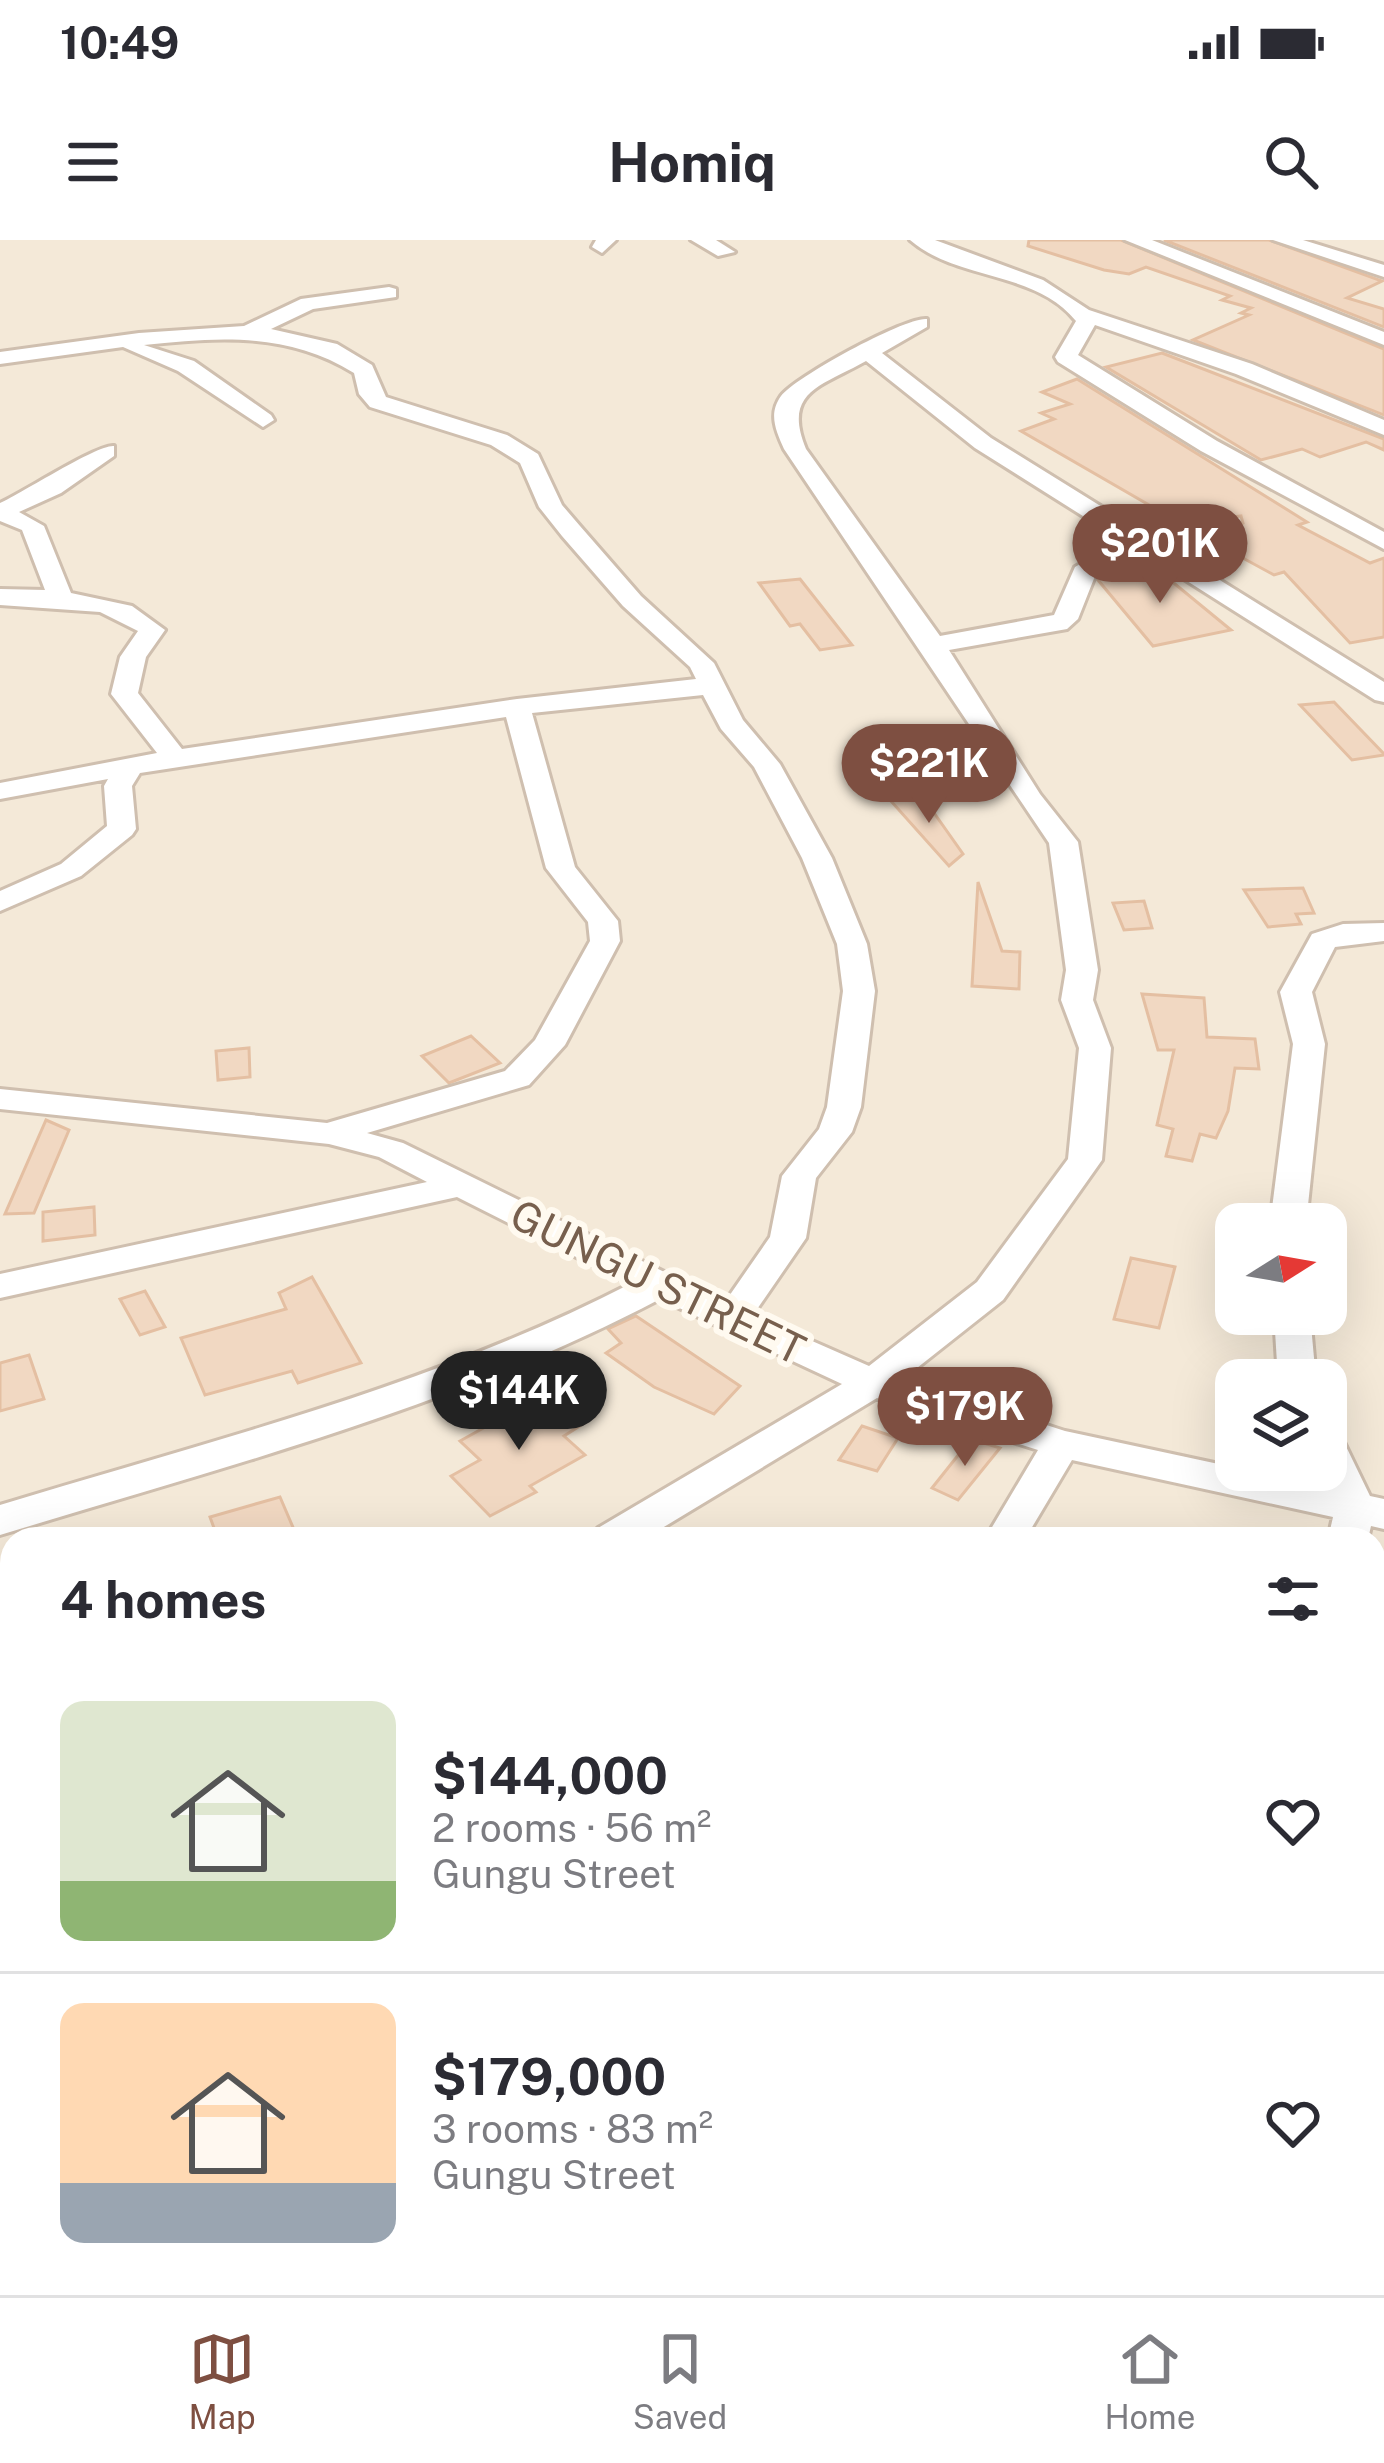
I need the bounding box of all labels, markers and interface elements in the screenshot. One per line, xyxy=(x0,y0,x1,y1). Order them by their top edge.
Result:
text: 10:49 xyxy=(60,16,179,69)
icon: menu xyxy=(60,129,126,195)
icon: search xyxy=(1258,129,1324,195)
text: Homiq xyxy=(608,131,776,194)
pin: $201K xyxy=(1076,504,1244,606)
text: $201K xyxy=(1099,520,1221,566)
pin: $221K xyxy=(845,724,1013,826)
text: $221K xyxy=(869,740,989,786)
street label: GUNGU STREET xyxy=(503,1189,813,1374)
north arrow xyxy=(1215,1203,1347,1335)
map controls xyxy=(1215,1203,1347,1491)
pin: $144K xyxy=(435,1351,603,1453)
button: layers xyxy=(1215,1359,1347,1491)
text: $144K xyxy=(458,1367,580,1413)
pin: $179K xyxy=(881,1367,1049,1469)
text: $179K xyxy=(905,1383,1025,1429)
icon: filters xyxy=(1260,1566,1326,1632)
text: 4 homes xyxy=(60,1570,266,1629)
text: $144,000 xyxy=(432,1746,668,1805)
icon: home xyxy=(156,1749,300,1893)
icon: heart xyxy=(1260,1788,1326,1854)
text: 2 rooms · 56 m² xyxy=(432,1805,711,1851)
text: Gungu Street xyxy=(432,1851,676,1897)
text: $179,000 xyxy=(432,2047,666,2106)
icon: home xyxy=(156,2051,300,2195)
icon: heart xyxy=(1260,2090,1326,2156)
text: 3 rooms · 83 m² xyxy=(432,2106,713,2152)
text: Gungu Street xyxy=(432,2152,676,2198)
tab: Map xyxy=(189,2326,256,2436)
tab: Saved xyxy=(633,2326,727,2436)
tab: Home xyxy=(1104,2326,1195,2436)

